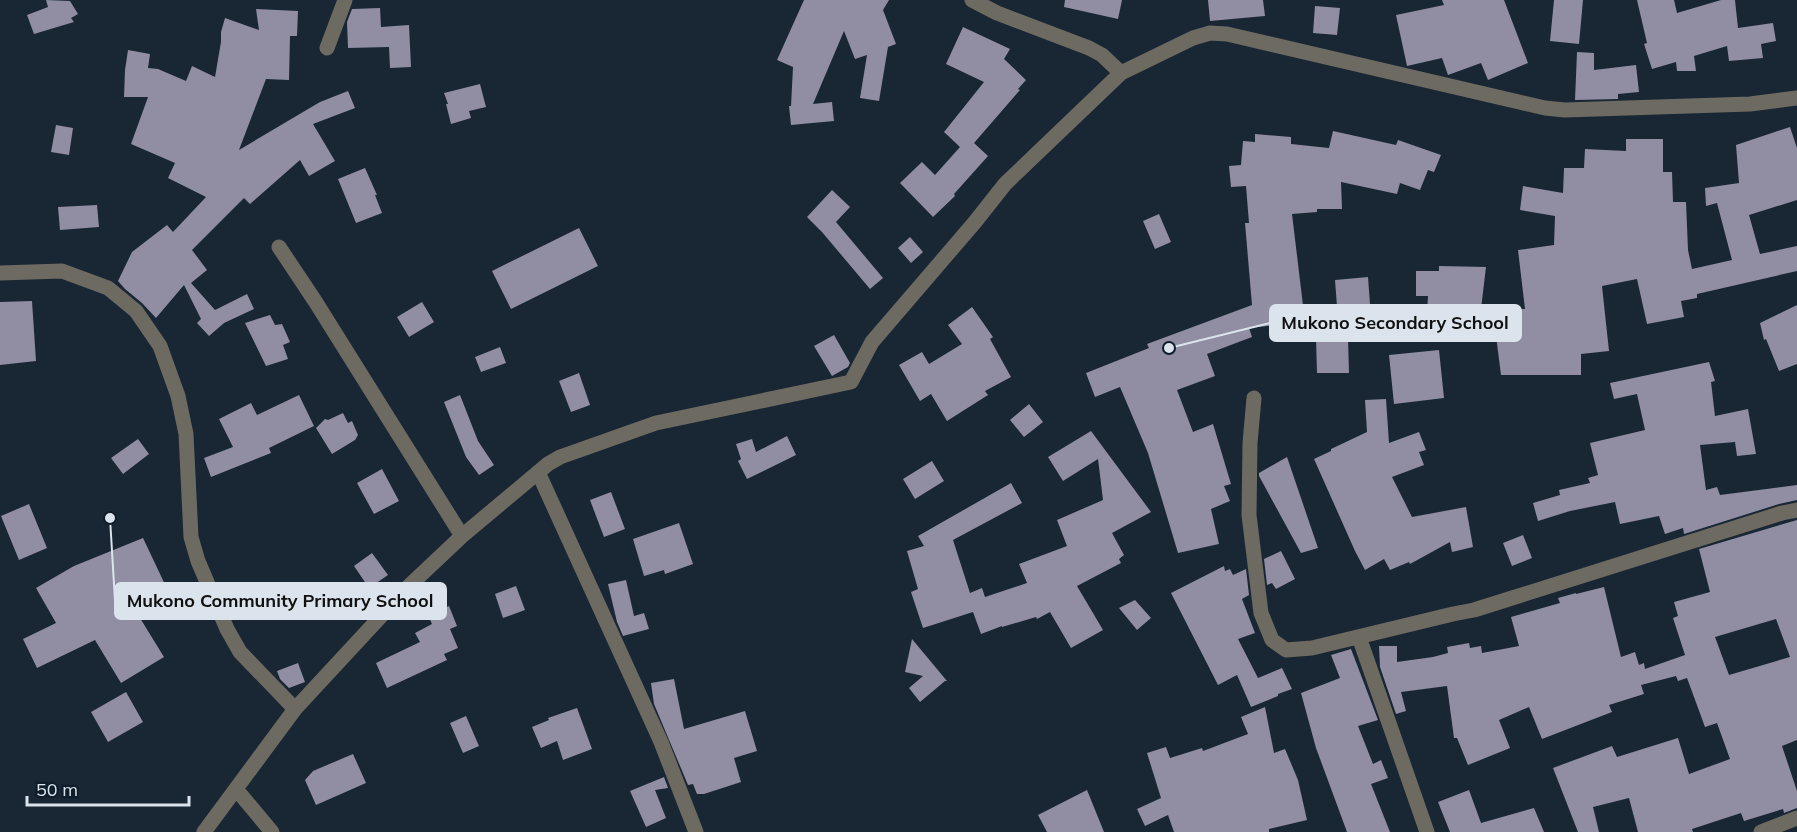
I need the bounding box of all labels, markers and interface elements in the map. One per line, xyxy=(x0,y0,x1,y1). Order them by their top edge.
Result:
callout: Mukono Secondary School xyxy=(1270,305,1521,341)
text: Mukono Secondary School xyxy=(1281,311,1509,334)
callout: Mukono Community Primary School xyxy=(115,583,446,619)
text: Mukono Community Primary School xyxy=(127,589,433,612)
scale bar xyxy=(27,769,189,807)
text: 50 m xyxy=(36,778,78,801)

